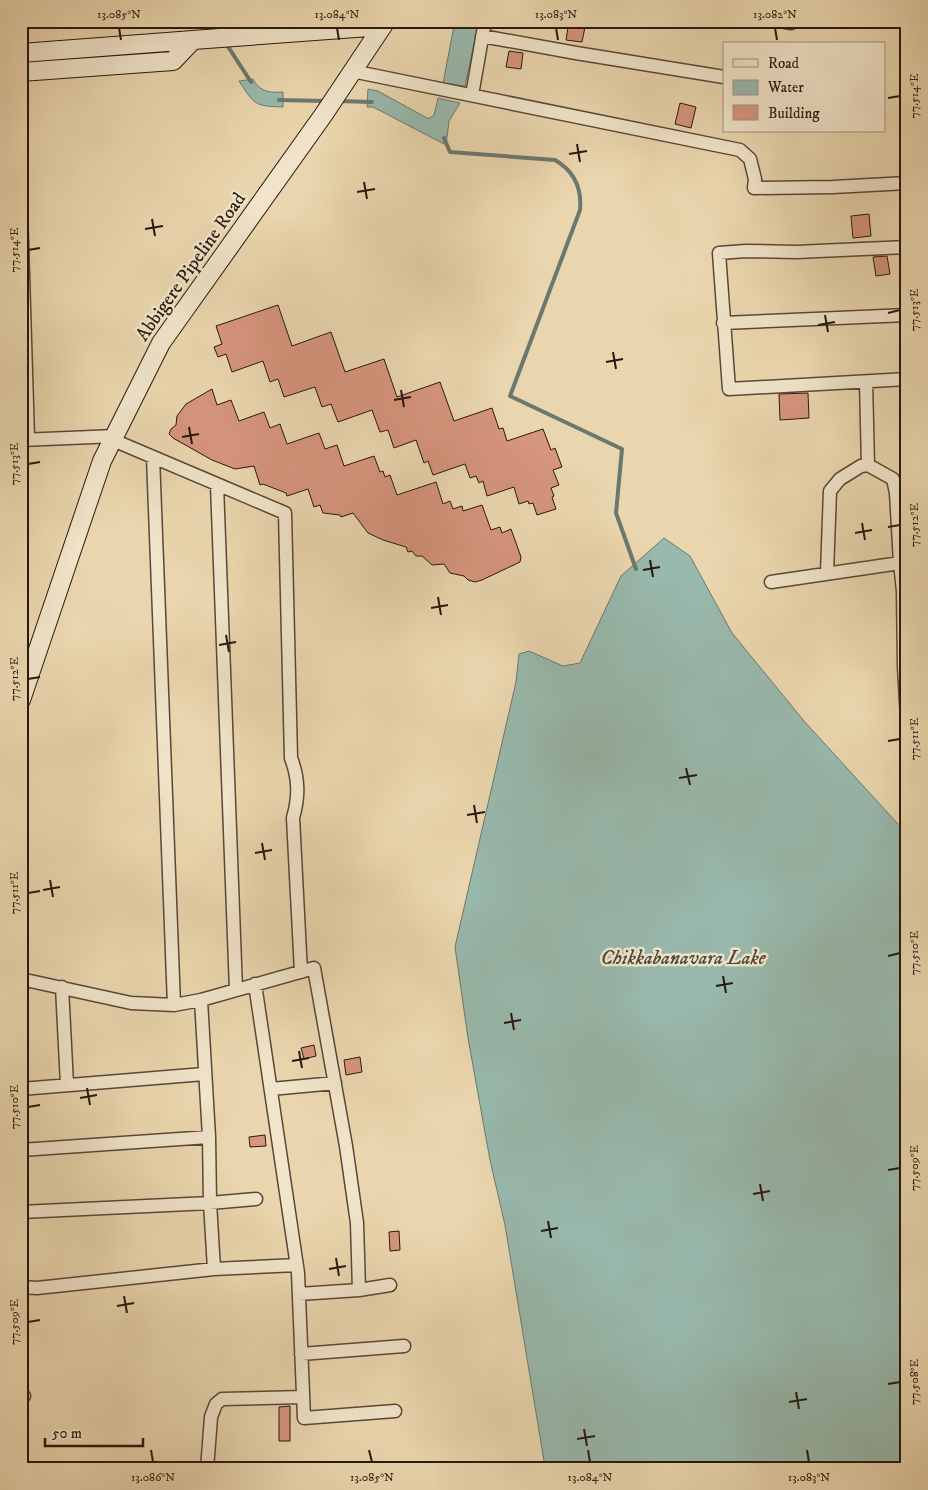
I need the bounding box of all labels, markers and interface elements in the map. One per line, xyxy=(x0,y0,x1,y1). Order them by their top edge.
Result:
text: 13.085°N xyxy=(97,7,141,22)
text: 13.084°N xyxy=(315,7,360,22)
text: 13.083°N xyxy=(535,7,577,22)
text: 13.082°N xyxy=(753,7,797,22)
legend xyxy=(723,42,886,132)
text: Road xyxy=(768,54,800,73)
text: 77.514°E xyxy=(907,73,922,118)
text: Water xyxy=(767,78,804,97)
text: Building xyxy=(768,104,820,123)
street label: Abbigere Pipeline Road xyxy=(131,188,251,346)
text: 77.514°E xyxy=(7,227,22,272)
text: 77.513°E xyxy=(907,288,922,331)
text: 77.513°E xyxy=(7,442,22,485)
text: 77.512°E xyxy=(907,503,922,547)
text: 77.512°E xyxy=(7,657,22,701)
text: 77.511°E xyxy=(907,717,922,760)
text: 77.511°E xyxy=(7,871,22,914)
text: 77.510°E xyxy=(907,930,922,975)
water label: Chikkabanavara Lake xyxy=(600,946,767,971)
text: 77.510°E xyxy=(7,1084,22,1129)
text: 77.509°E xyxy=(907,1144,922,1191)
text: 77.509°E xyxy=(7,1298,22,1345)
text: 77.508°E xyxy=(907,1358,922,1405)
scale bar xyxy=(45,1415,142,1447)
text: 50 m xyxy=(52,1424,82,1443)
text: 13.086°N xyxy=(131,1470,175,1485)
text: 13.085°N xyxy=(350,1470,394,1485)
text: 13.084°N xyxy=(568,1470,613,1485)
text: 13.083°N xyxy=(788,1470,830,1485)

